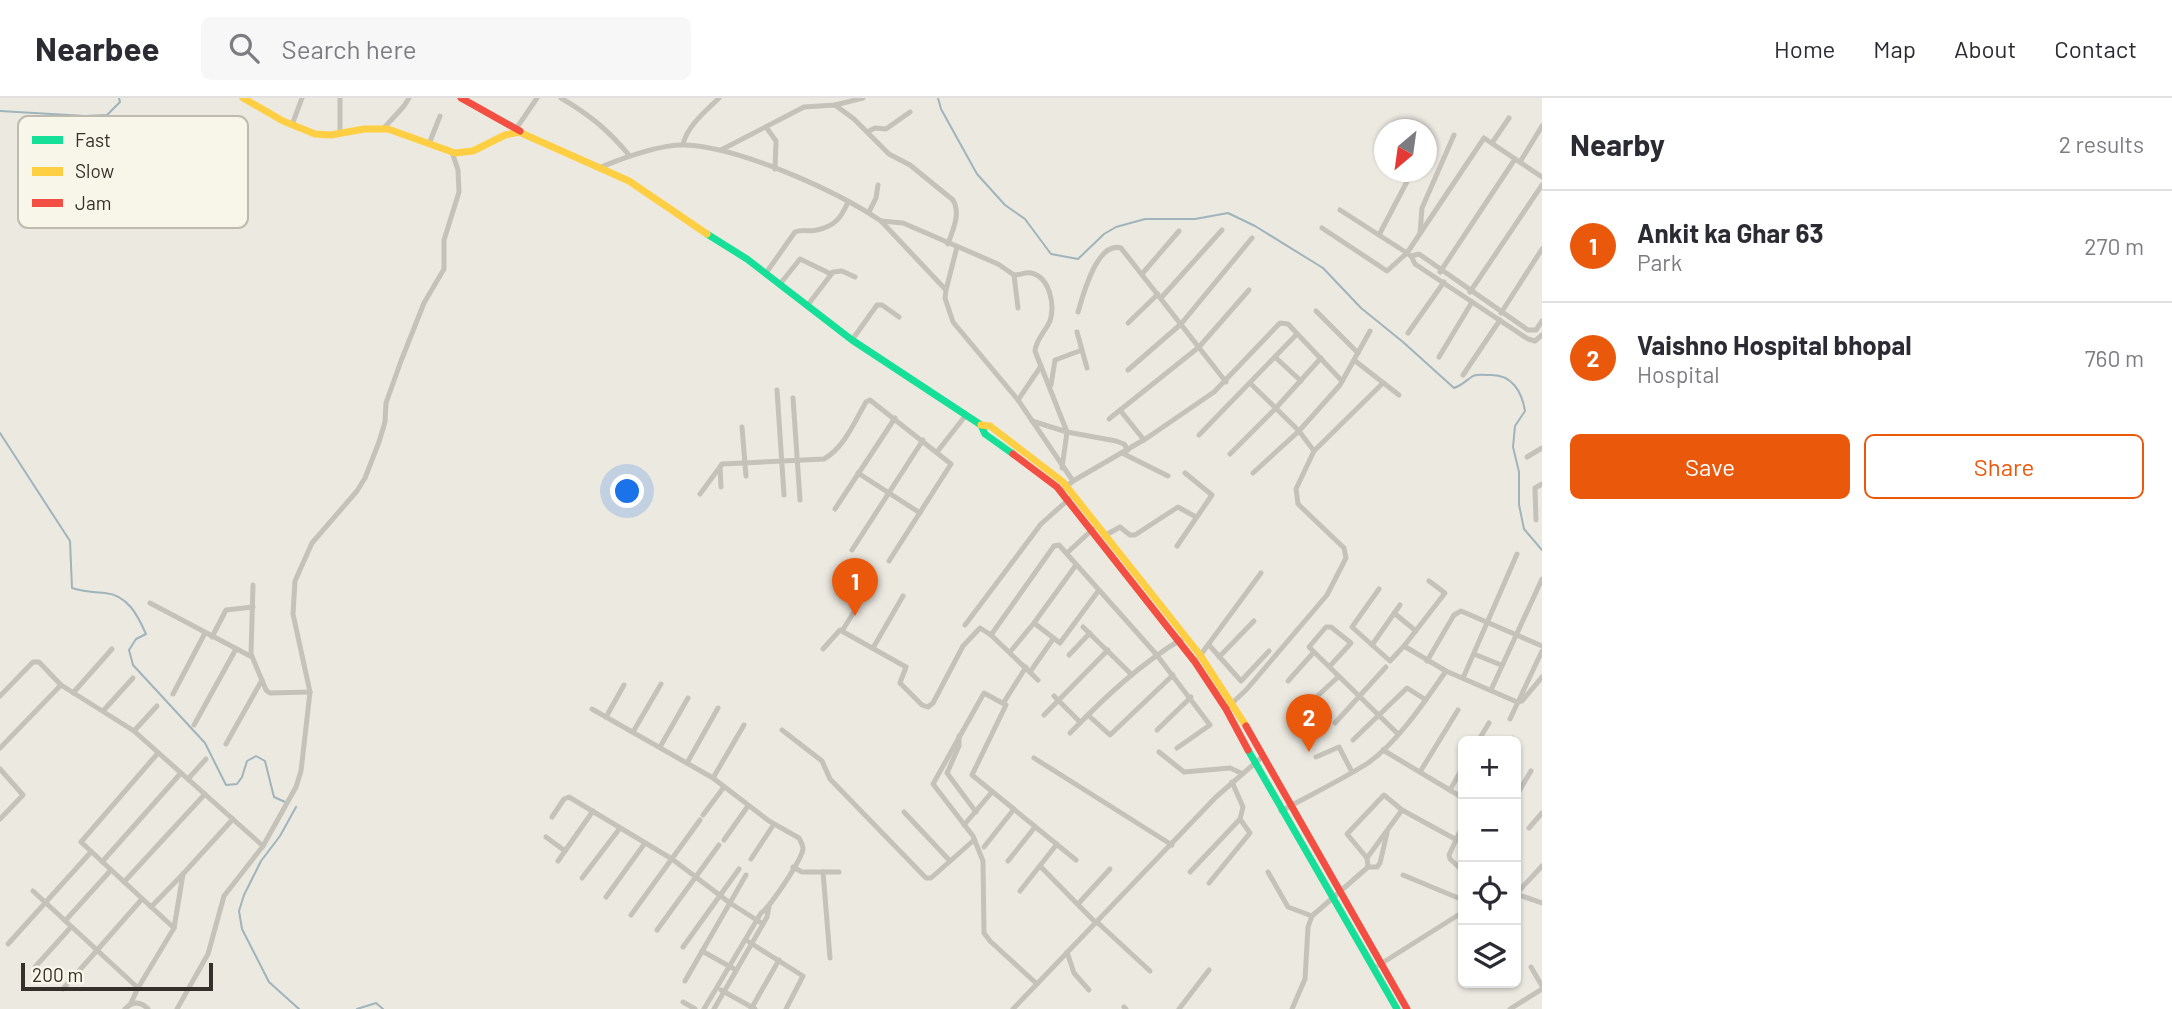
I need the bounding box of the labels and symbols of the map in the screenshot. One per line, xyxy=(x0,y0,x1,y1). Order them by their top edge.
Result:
legend xyxy=(18,116,248,228)
north arrow xyxy=(1374,119,1437,182)
text: Fast xyxy=(75,128,111,151)
text: Slow xyxy=(75,159,114,182)
text: Jam xyxy=(75,191,111,214)
your location xyxy=(610,474,644,508)
pin: 1 xyxy=(832,558,878,616)
pin: 2 xyxy=(1286,694,1332,752)
scale bar xyxy=(21,960,214,992)

